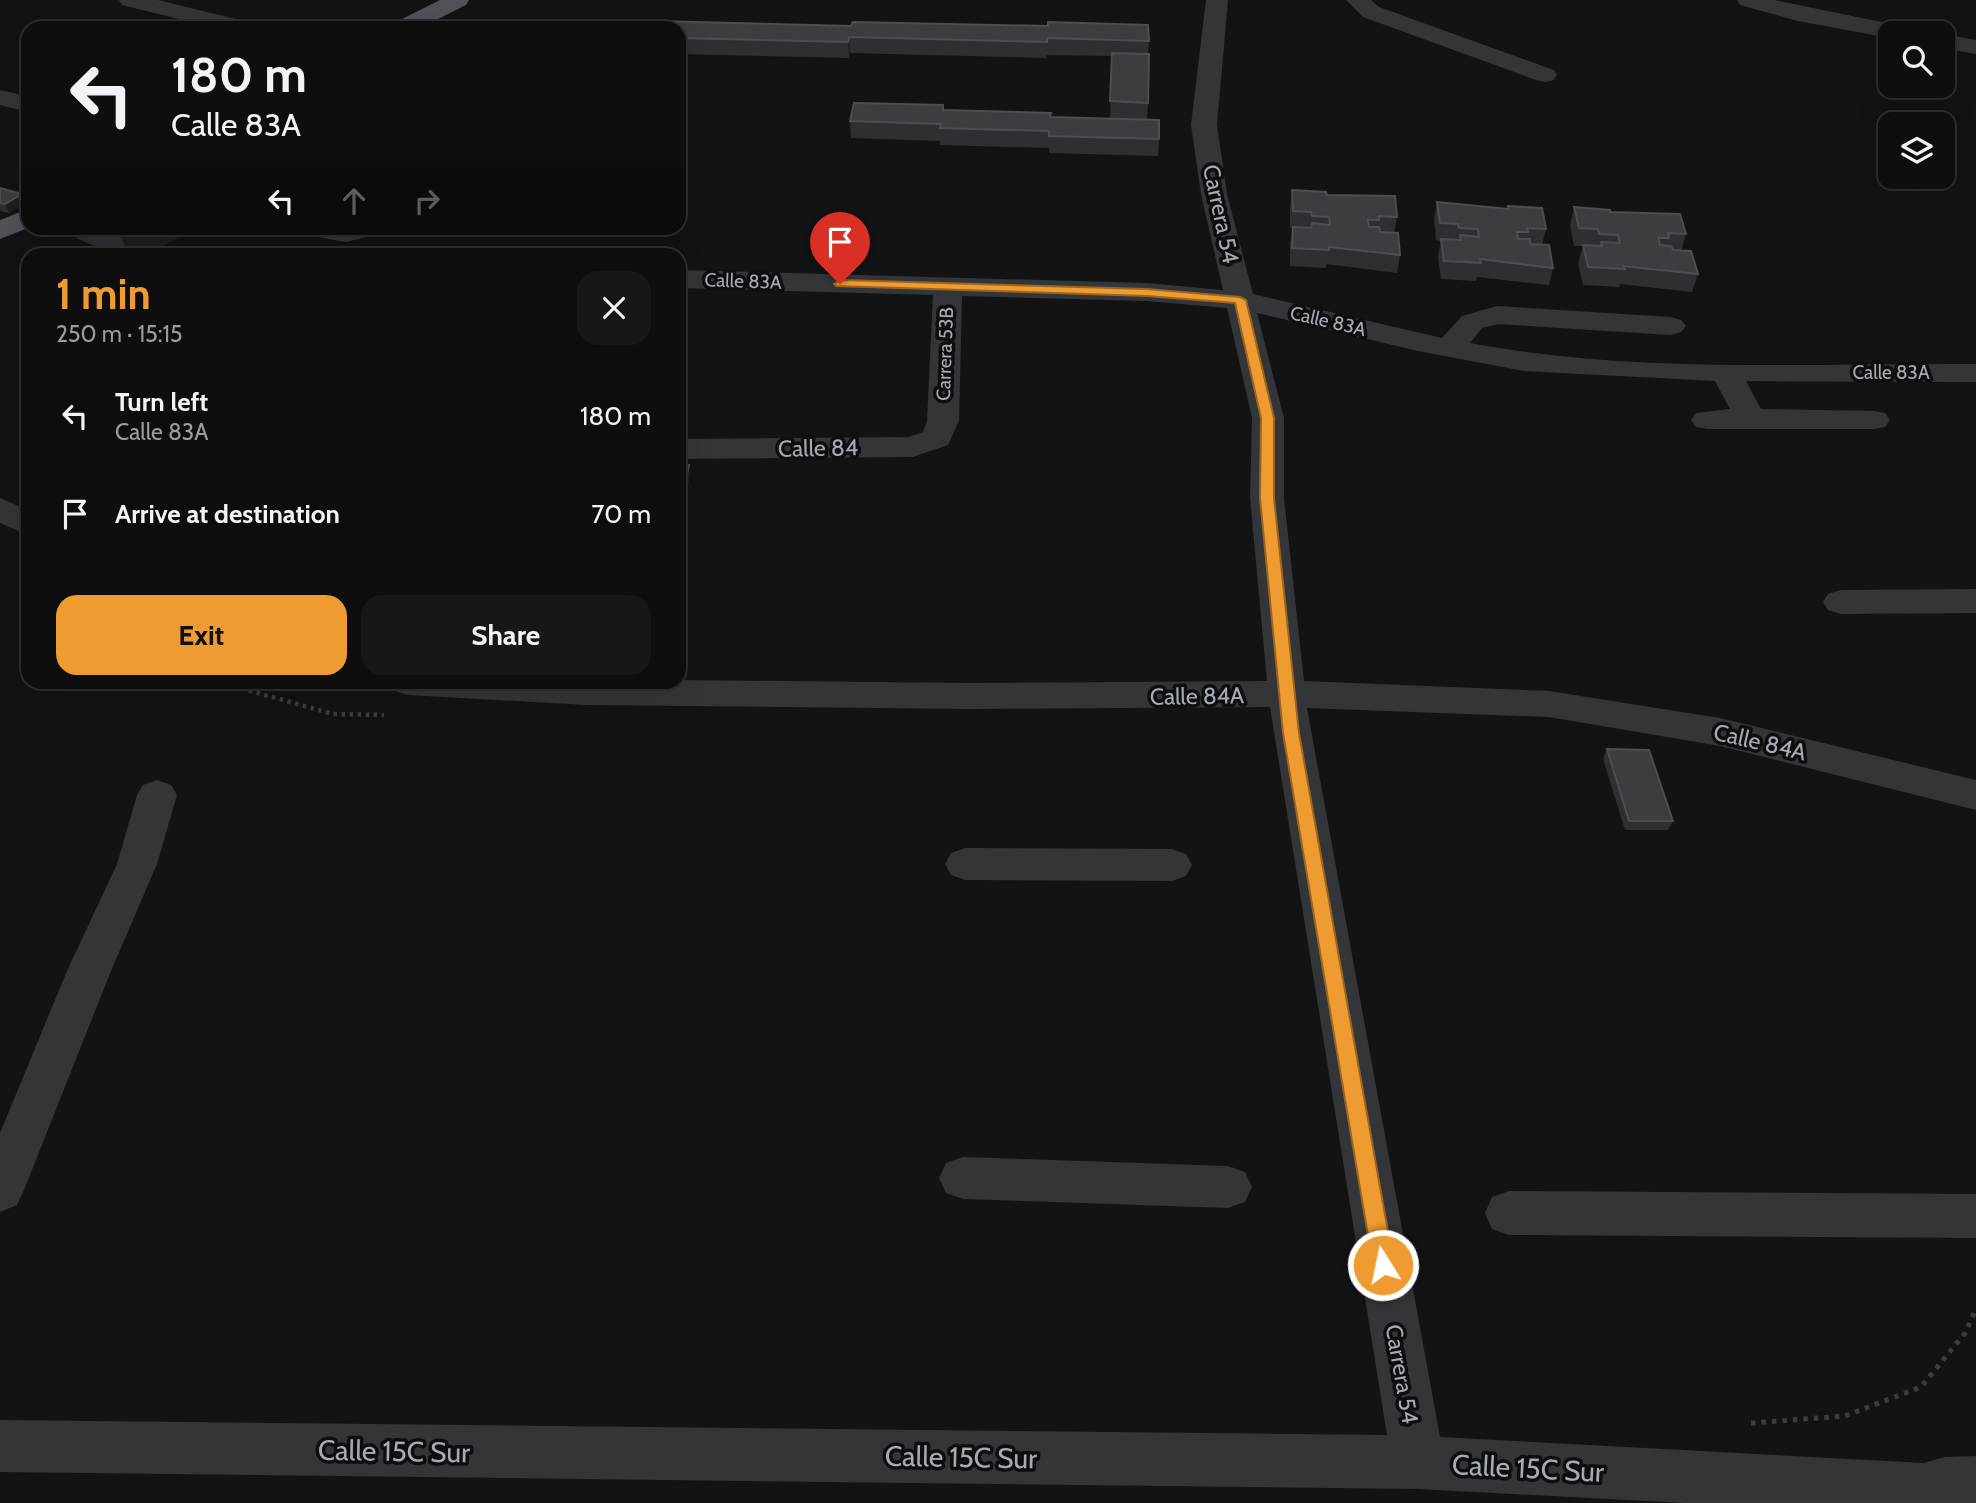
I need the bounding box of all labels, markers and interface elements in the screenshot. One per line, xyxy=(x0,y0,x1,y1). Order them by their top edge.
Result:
map controls xyxy=(1878,21,1955,189)
button: search xyxy=(1878,21,1955,98)
text: 180 m xyxy=(171,45,307,104)
icon: left xyxy=(56,49,147,140)
text: Calle 83A xyxy=(171,105,301,144)
button: layers xyxy=(1878,112,1955,189)
street label: Carrera 54 xyxy=(1197,162,1245,266)
icon: left xyxy=(262,182,300,220)
icon: ahead xyxy=(335,182,373,220)
icon: right xyxy=(408,182,446,220)
pin xyxy=(810,212,870,284)
icon: arrive xyxy=(821,223,859,261)
text: 1 min xyxy=(56,268,151,320)
street label: Calle 83A xyxy=(704,268,782,294)
button: close xyxy=(577,271,651,345)
street label: Calle 83A xyxy=(1288,301,1368,341)
street label: Carrera 53B xyxy=(932,307,958,401)
text: 250 m · 15:15 xyxy=(56,320,182,348)
street label: Calle 83A xyxy=(1852,361,1930,384)
text: Turn left xyxy=(115,386,208,418)
icon: left xyxy=(56,397,94,435)
text: 180 m xyxy=(580,400,651,432)
text: Calle 83A xyxy=(115,418,208,446)
street label: Calle 84 xyxy=(778,433,858,463)
icon: arrive xyxy=(56,495,94,533)
text: Arrive at destination xyxy=(115,498,340,530)
text: 70 m xyxy=(591,498,651,530)
button: Exit xyxy=(56,595,347,675)
button: Share xyxy=(361,595,651,675)
street label: Calle 84A xyxy=(1150,681,1244,711)
street label: Calle 84A xyxy=(1711,718,1809,766)
position arrow xyxy=(1346,1228,1420,1302)
street label: Carrera 54 xyxy=(1380,1322,1424,1426)
street label: Calle 15C Sur xyxy=(318,1433,470,1469)
street label: Calle 15C Sur xyxy=(885,1439,1037,1475)
street label: Calle 15C Sur xyxy=(1451,1447,1605,1489)

